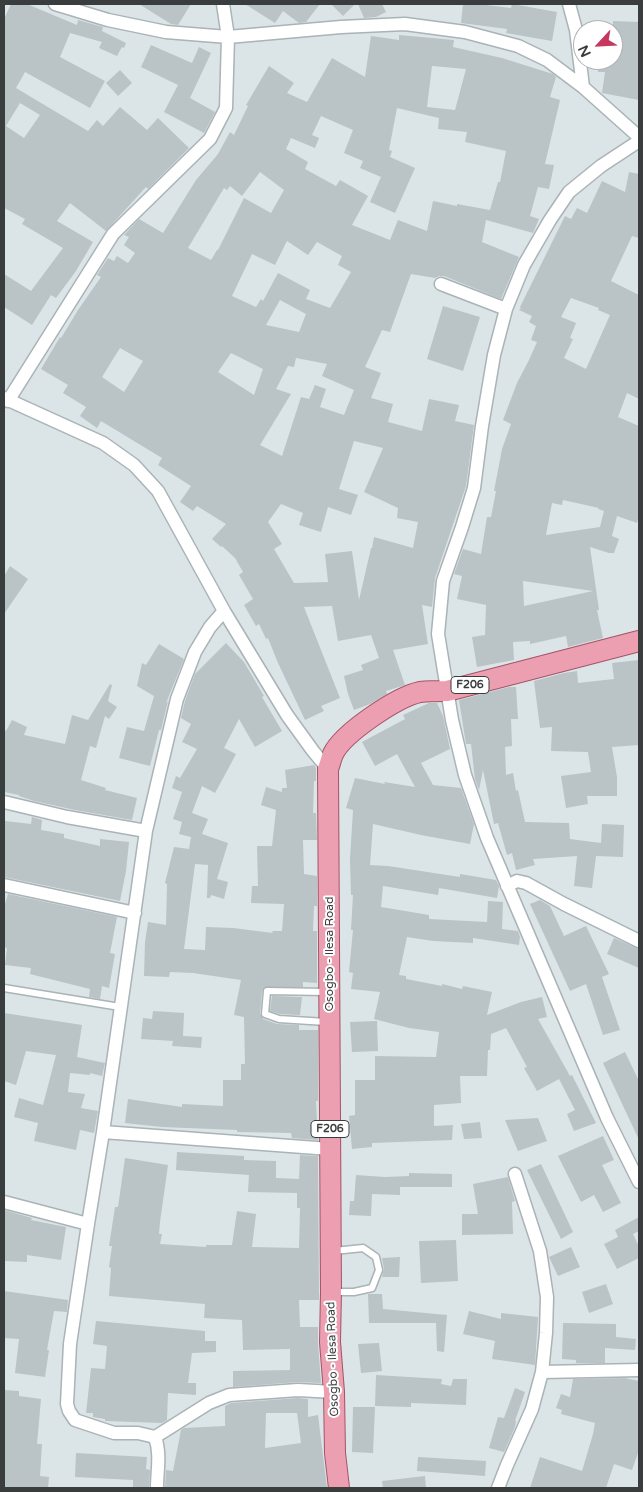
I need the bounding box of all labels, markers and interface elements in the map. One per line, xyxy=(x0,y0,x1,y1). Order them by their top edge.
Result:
north arrow xyxy=(573,20,623,70)
text: N xyxy=(575,42,595,60)
road number: F206 xyxy=(451,676,489,694)
street label: Osogbo - Ilesa Road xyxy=(323,896,337,1012)
road number: F206 xyxy=(311,1120,349,1138)
street label: Osogbo - Ilesa Road xyxy=(324,1301,342,1417)

